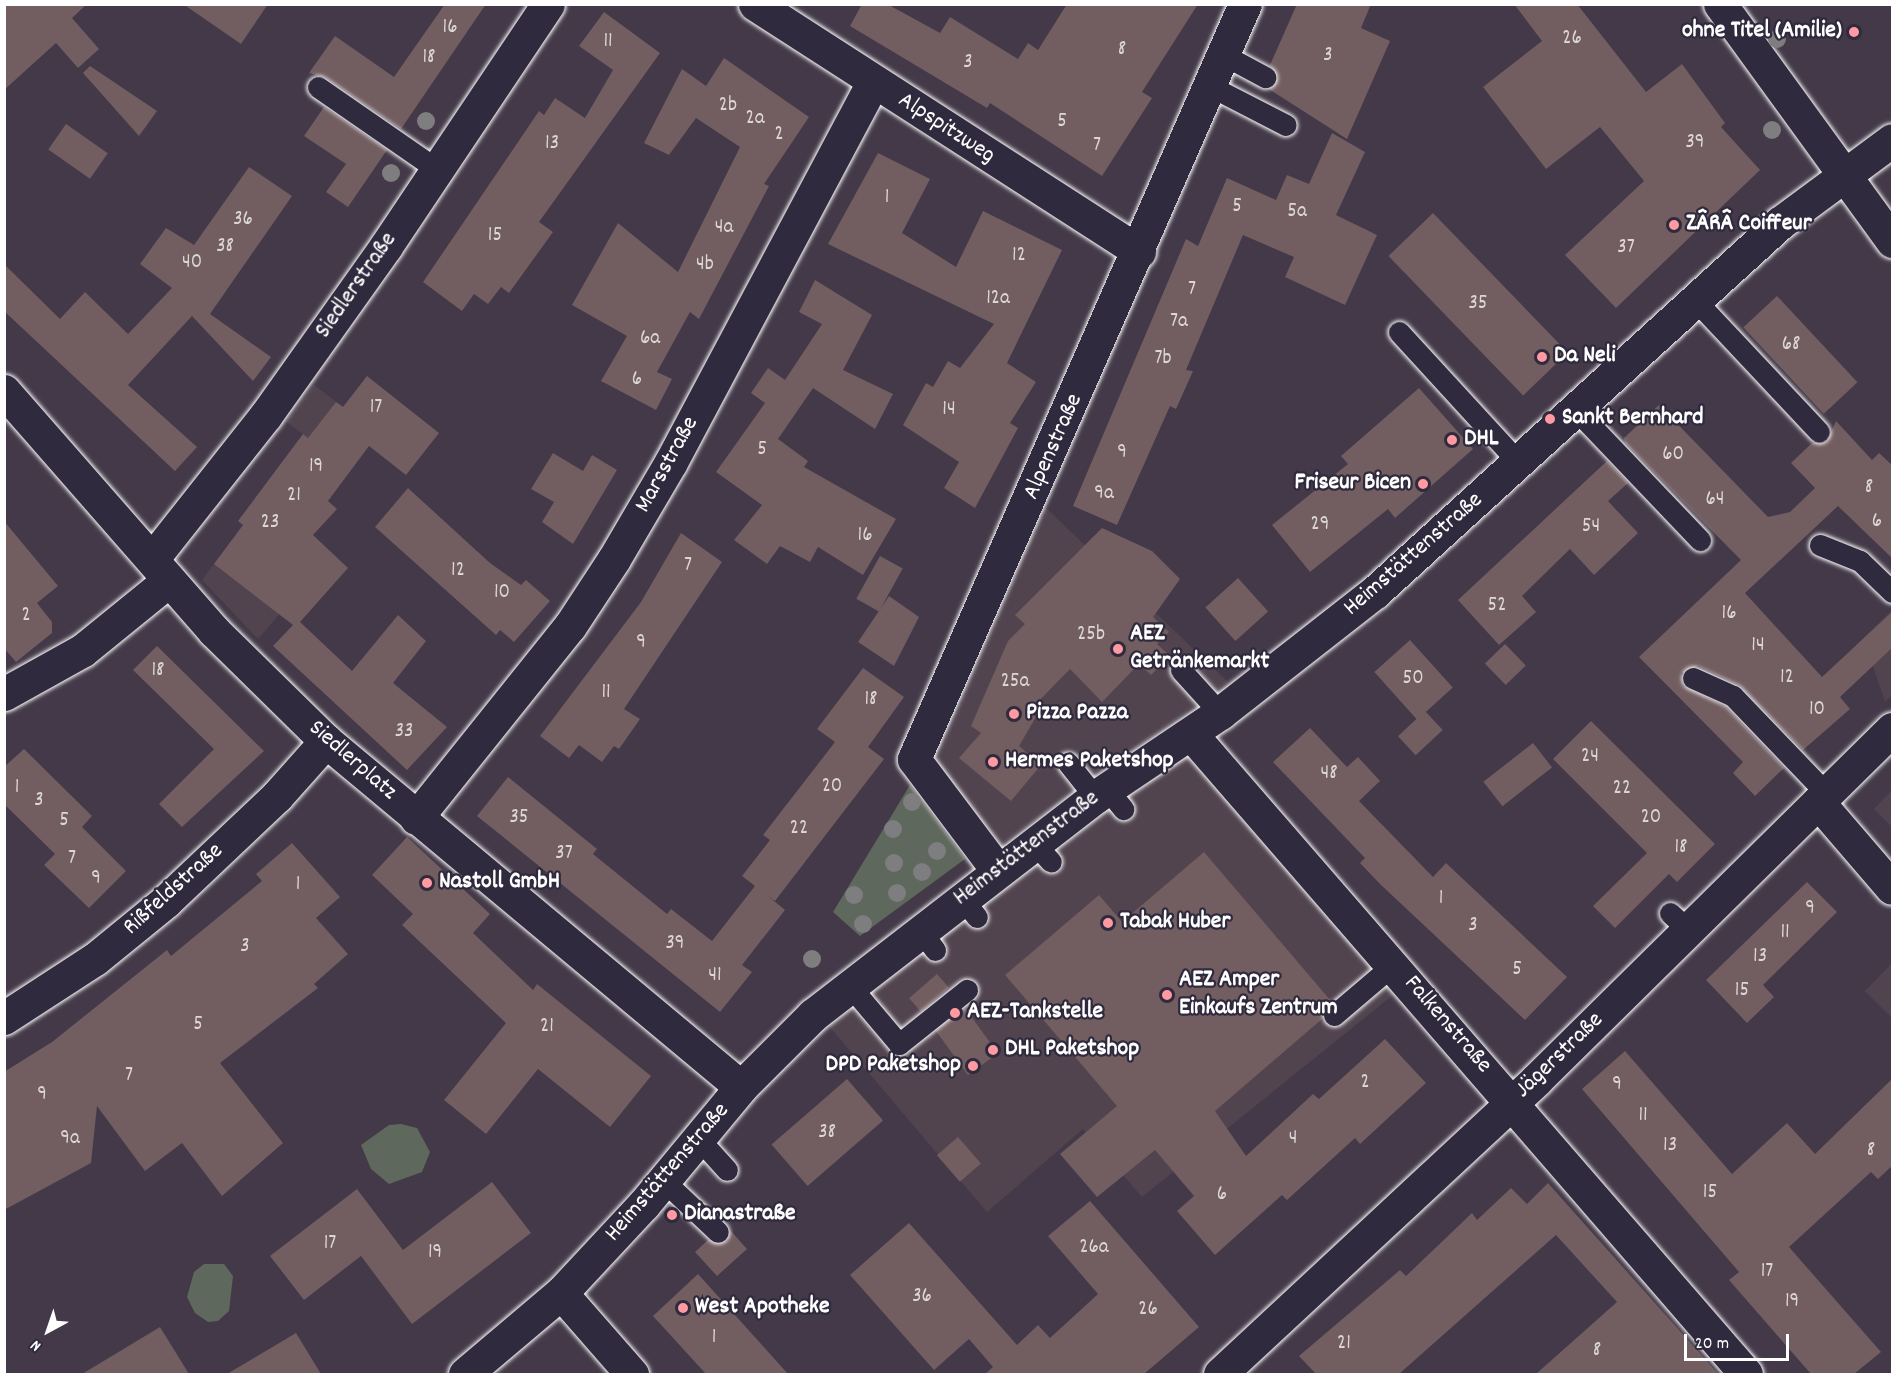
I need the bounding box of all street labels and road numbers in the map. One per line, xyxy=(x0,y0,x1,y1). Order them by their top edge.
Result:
street label: Alpspitzweg xyxy=(892,87,1000,171)
street label: Siedlerstraße xyxy=(310,227,404,345)
street label: Alpenstraße xyxy=(1018,390,1090,504)
street label: Marsstraße xyxy=(630,412,706,518)
street label: Heimstättenstraße xyxy=(1338,487,1490,623)
street label: Siedlerplatz xyxy=(302,715,402,807)
street label: Heimstättenstraße xyxy=(948,785,1106,913)
street label: Rißfeldstraße xyxy=(118,838,230,942)
street label: Falkenstraße xyxy=(1397,970,1497,1080)
street label: Jägerstraße xyxy=(1510,1007,1610,1105)
street label: Heimstättenstraße xyxy=(600,1097,736,1249)

